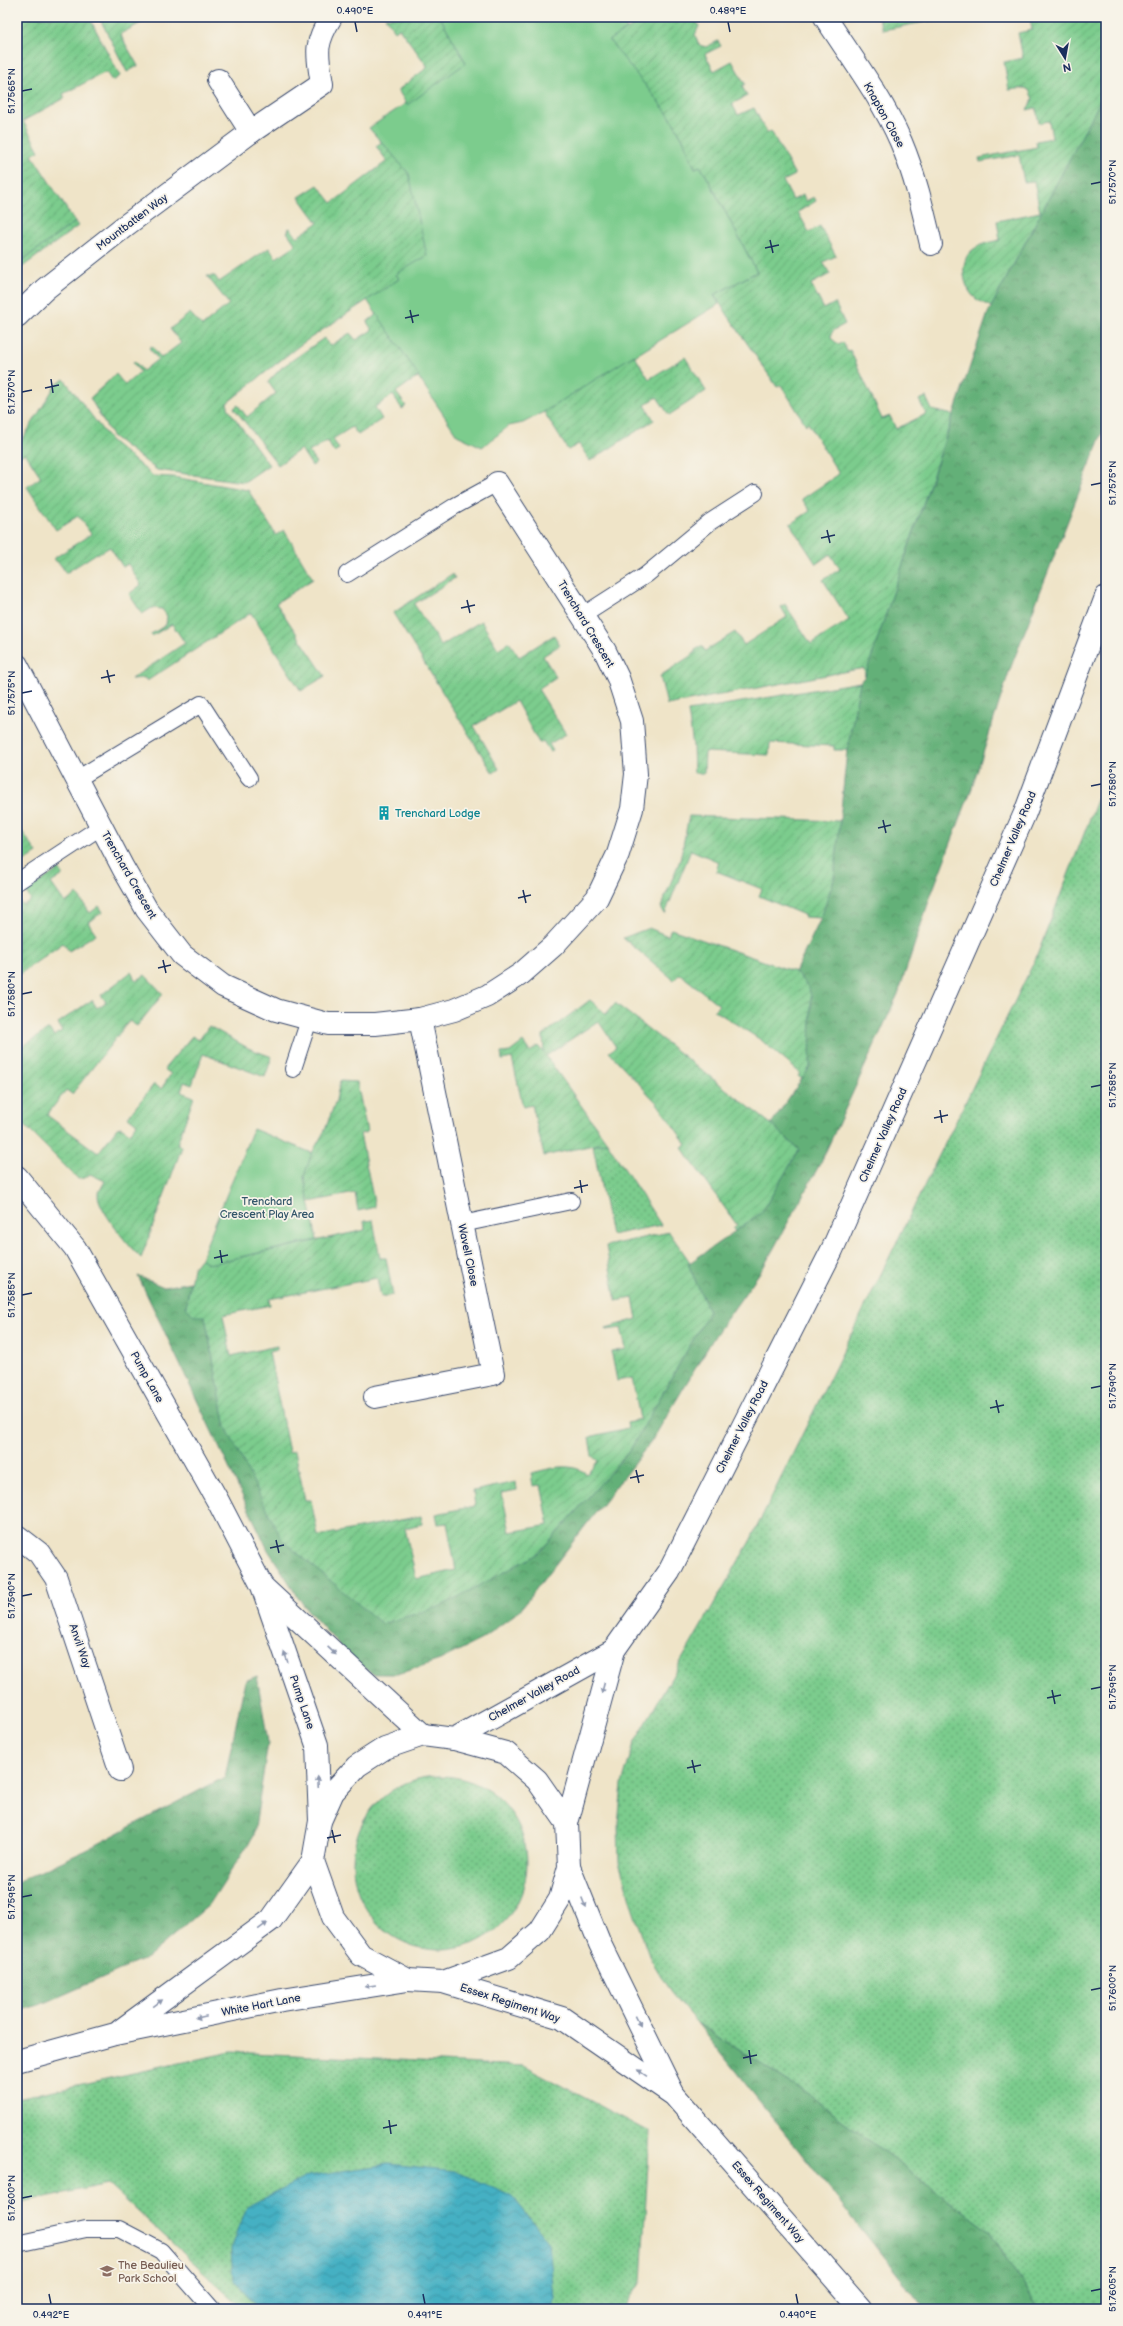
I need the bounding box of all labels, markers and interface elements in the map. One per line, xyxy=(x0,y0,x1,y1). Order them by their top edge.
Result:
text: 0.490°E xyxy=(337,5,374,17)
text: 0.489°E xyxy=(710,5,747,17)
north arrow xyxy=(1045,38,1085,78)
text: N xyxy=(1062,60,1072,74)
text: 51.7565°N xyxy=(6,68,18,114)
street label: Knapton Close xyxy=(861,80,908,150)
text: 51.7570°N xyxy=(1107,159,1119,205)
street label: Mountbatten Way xyxy=(94,191,170,253)
text: 51.7570°N xyxy=(6,369,18,415)
text: 51.7575°N xyxy=(1107,461,1119,505)
street label: Trenchard Crescent xyxy=(555,578,617,670)
text: 51.7575°N xyxy=(6,671,18,715)
text: 51.7580°N xyxy=(1107,761,1119,807)
street label: Chelmer Valley Road xyxy=(987,789,1039,889)
building icon: Trenchard Lodge xyxy=(376,805,392,821)
place label: Trenchard Lodge xyxy=(395,807,481,820)
street label: Trenchard Crescent xyxy=(99,829,160,922)
text: 51.7580°N xyxy=(6,971,18,1017)
text: 51.7585°N xyxy=(1107,1062,1119,1108)
street label: Chelmer Valley Road xyxy=(856,1086,910,1184)
park label: Trenchard Crescent Play Area xyxy=(220,1195,314,1221)
street label: Wavell Close xyxy=(455,1223,481,1288)
text: 51.7585°N xyxy=(6,1272,18,1318)
street label: Pump Lane xyxy=(128,1349,167,1405)
text: 51.7590°N xyxy=(1107,1363,1119,1409)
street label: Chelmer Valley Road xyxy=(713,1378,771,1476)
text: 51.7590°N xyxy=(6,1573,18,1619)
street label: Anvil Way xyxy=(66,1622,94,1670)
one-way arrow xyxy=(327,1646,337,1655)
one-way arrow xyxy=(283,1651,289,1663)
street label: Chelmer Valley Road xyxy=(486,1664,582,1724)
text: 51.7595°N xyxy=(1107,1664,1119,1710)
street label: Pump Lane xyxy=(287,1673,317,1731)
one-way arrow xyxy=(600,1682,606,1694)
one-way arrow xyxy=(315,1776,322,1788)
text: 51.7595°N xyxy=(6,1874,18,1920)
one-way arrow xyxy=(581,1898,587,1909)
one-way arrow xyxy=(257,1922,268,1930)
text: 51.7600°N xyxy=(1107,1965,1119,2011)
street label: Essex Regiment Way xyxy=(458,1981,562,2025)
one-way arrow xyxy=(364,1983,376,1989)
street label: White Hart Lane xyxy=(220,1991,302,2019)
one-way arrow xyxy=(152,1999,163,2007)
one-way arrow xyxy=(194,2014,207,2020)
one-way arrow xyxy=(635,2016,641,2027)
one-way arrow xyxy=(637,2069,647,2077)
street label: Essex Regiment Way xyxy=(729,2158,807,2246)
text: 51.7600°N xyxy=(6,2175,18,2221)
place label: The Beaulieu Park School xyxy=(118,2259,184,2285)
school or university icon: The Beaulieu Park School xyxy=(99,2263,115,2279)
text: 51.7605°N xyxy=(1107,2266,1119,2312)
text: 0.492°E xyxy=(33,2309,70,2321)
text: 0.491°E xyxy=(408,2309,443,2321)
text: 0.490°E xyxy=(780,2309,817,2321)

